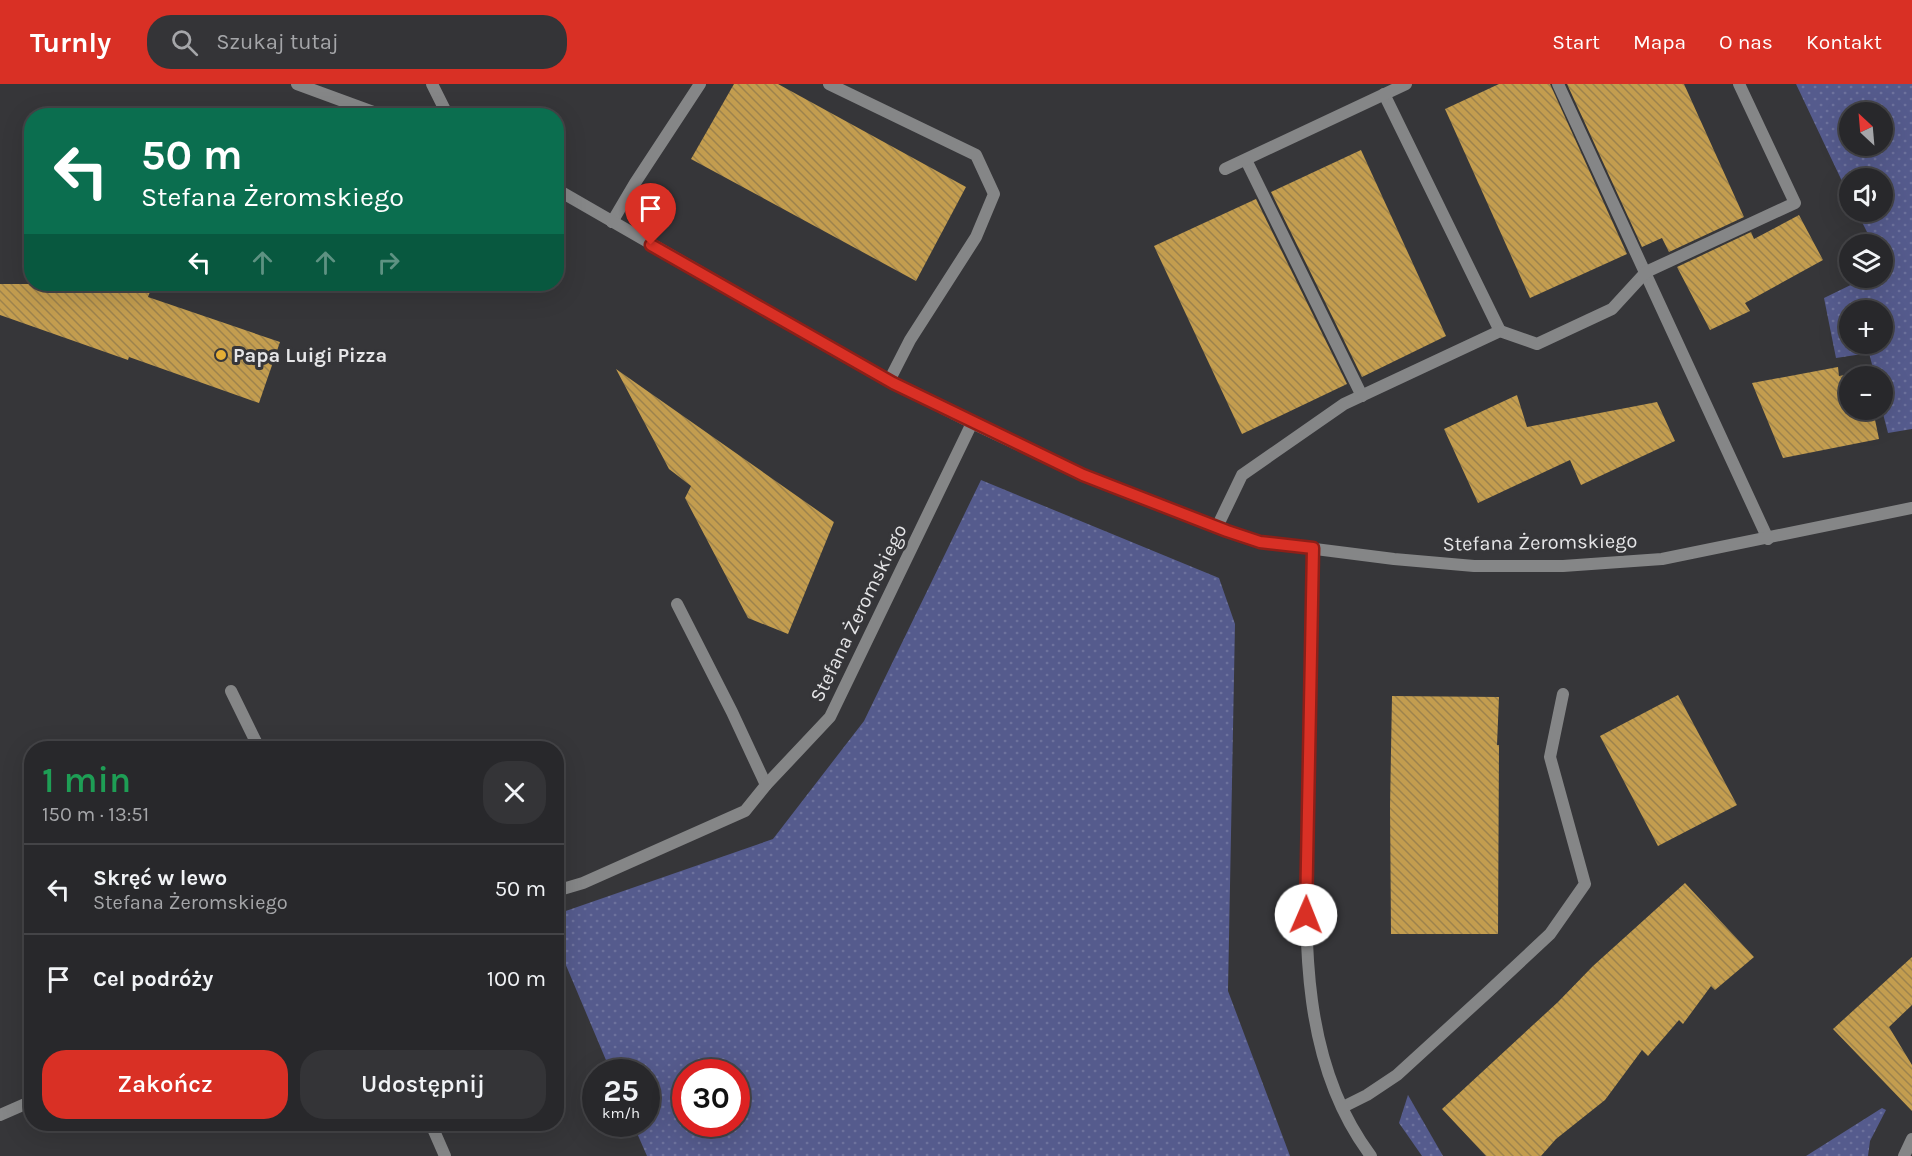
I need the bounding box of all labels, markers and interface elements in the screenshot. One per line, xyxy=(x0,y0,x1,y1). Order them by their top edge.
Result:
search box xyxy=(147,15,567,69)
text: Turnly xyxy=(30,26,111,59)
icon: search xyxy=(168,26,201,59)
text: Szukaj tutaj xyxy=(216,29,339,55)
text: Start xyxy=(1552,30,1600,54)
text: Mapa xyxy=(1633,30,1686,54)
text: O nas xyxy=(1719,30,1773,54)
text: Kontakt xyxy=(1806,30,1882,54)
north arrow xyxy=(1839,102,1893,156)
map controls xyxy=(1839,102,1893,420)
text: 50 m xyxy=(141,130,243,180)
icon: left xyxy=(42,132,120,210)
button: sound xyxy=(1839,168,1893,222)
text: Stefana Żeromskiego xyxy=(141,181,404,213)
pin xyxy=(625,183,676,245)
icon: arrive xyxy=(634,192,667,225)
button: layers xyxy=(1839,234,1893,288)
icon: left xyxy=(183,246,216,279)
icon: ahead xyxy=(246,246,279,279)
icon: ahead xyxy=(309,246,342,279)
icon: right xyxy=(372,246,405,279)
button: + xyxy=(1839,300,1893,354)
place label: Papa Luigi Pizza xyxy=(233,344,387,367)
marker: Papa Luigi Pizza xyxy=(214,348,228,362)
button: − xyxy=(1839,366,1893,420)
street label: Stefana Żeromskiego xyxy=(805,521,911,706)
street label: Stefana Żeromskiego xyxy=(1442,529,1638,556)
text: 1 min xyxy=(42,759,131,801)
button: close xyxy=(483,761,546,824)
text: 150 m · 13:51 xyxy=(42,803,149,826)
text: Skręć w lewo xyxy=(93,865,227,891)
icon: left xyxy=(42,873,75,906)
text: 50 m xyxy=(495,876,546,902)
position arrow xyxy=(1274,883,1338,947)
text: Stefana Żeromskiego xyxy=(93,891,288,914)
icon: arrive xyxy=(42,963,75,996)
text: Cel podróży xyxy=(93,966,213,992)
text: 100 m xyxy=(487,966,546,992)
button: Zakończ xyxy=(42,1050,288,1119)
button: Udostępnij xyxy=(300,1050,546,1119)
speed limit sign: 30 xyxy=(672,1059,750,1137)
text: 25 xyxy=(603,1073,639,1109)
text: km/h xyxy=(602,1104,640,1122)

